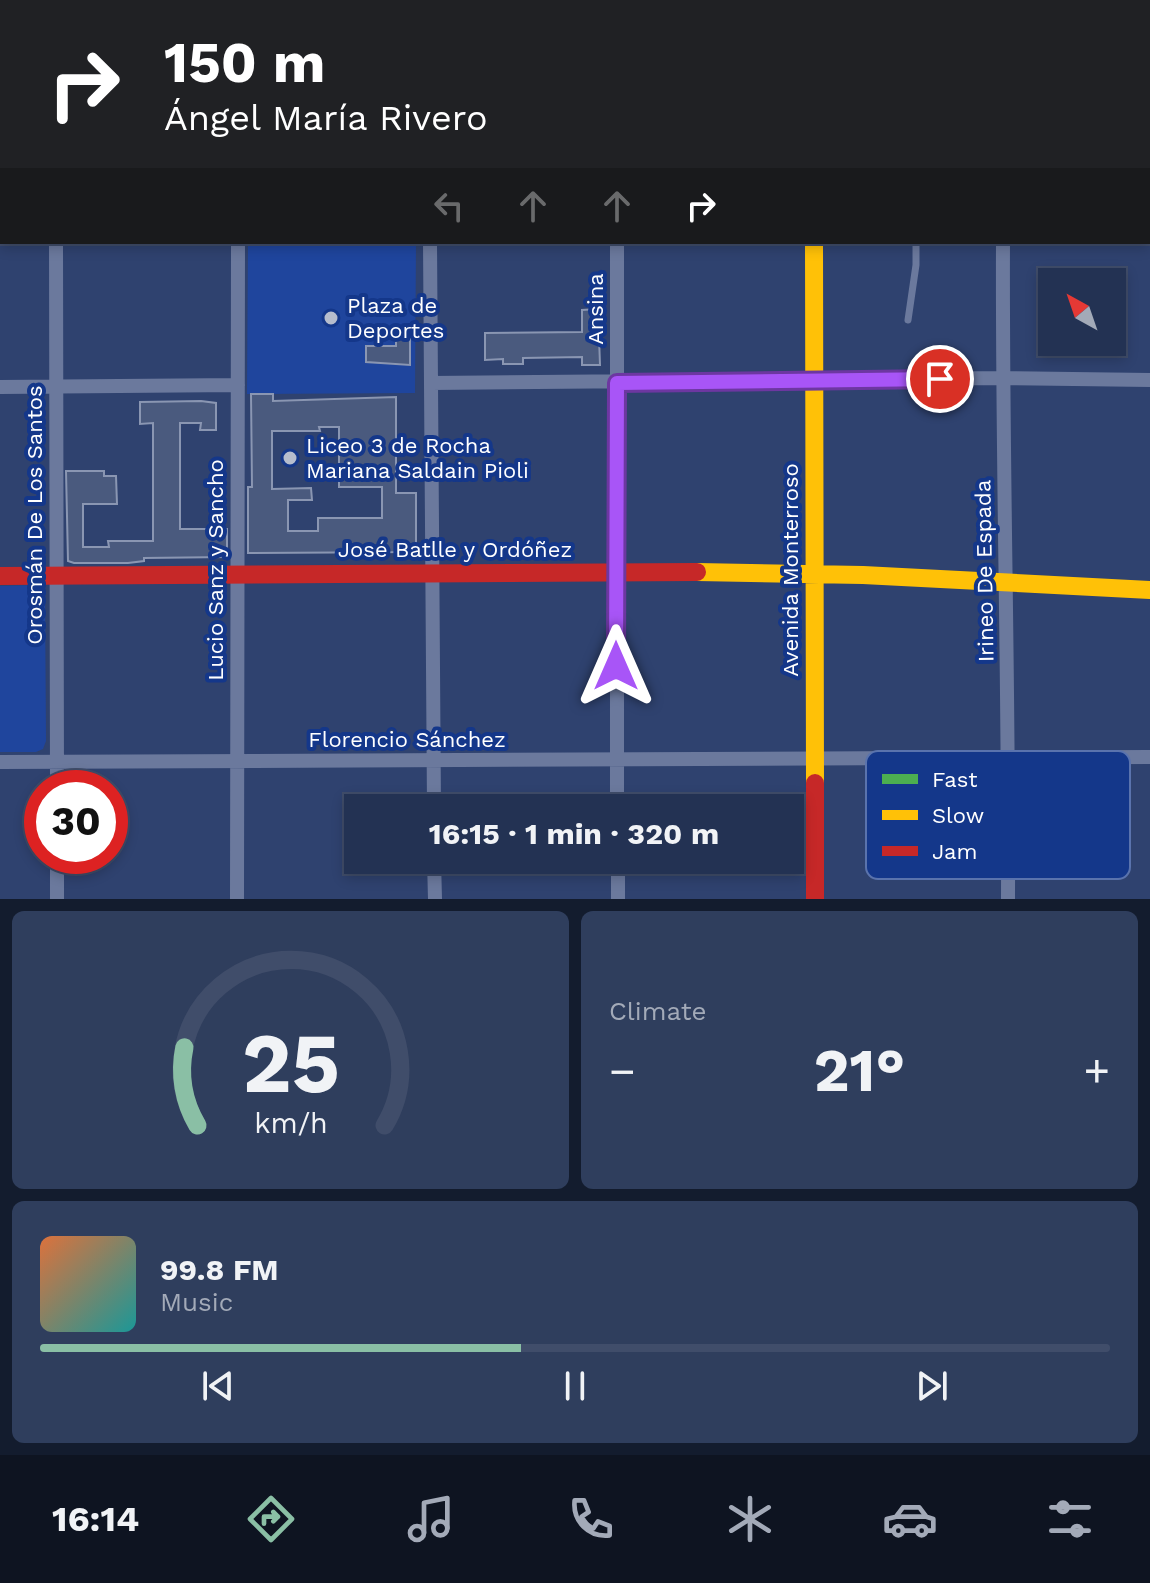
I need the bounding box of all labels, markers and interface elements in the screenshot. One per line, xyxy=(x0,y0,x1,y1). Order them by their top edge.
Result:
text: 150 m xyxy=(164,30,326,96)
icon: right xyxy=(32,32,136,136)
text: Ángel María Rivero xyxy=(164,97,488,139)
icon: left xyxy=(427,184,471,228)
icon: ahead xyxy=(511,184,555,228)
icon: ahead xyxy=(595,184,639,228)
icon: right xyxy=(679,184,723,228)
north arrow xyxy=(1038,268,1126,356)
map controls xyxy=(1038,268,1126,356)
street label: Ansina xyxy=(583,273,608,345)
place label: Plaza de Deportes xyxy=(347,293,444,343)
marker: Plaza de Deportes xyxy=(322,309,340,327)
pin xyxy=(906,345,974,413)
icon: arrive xyxy=(918,357,962,401)
street label: Orosmán De Los Santos xyxy=(22,385,47,645)
place label: Liceo 3 de Rocha Mariana Saldain Pioli xyxy=(306,433,529,483)
marker: Liceo 3 de Rocha Mariana Saldain Pioli xyxy=(281,449,299,467)
street label: Lucio Sanz y Sancho xyxy=(203,459,228,681)
street label: Avenida Monterroso xyxy=(778,463,803,677)
street label: Irineo De Espada xyxy=(970,480,999,662)
street label: José Batlle y Ordóñez xyxy=(338,537,572,562)
position arrow xyxy=(574,624,658,708)
street label: Florencio Sánchez xyxy=(308,727,506,752)
legend xyxy=(866,751,1130,879)
text: Fast xyxy=(932,767,978,792)
speed limit sign: 30 xyxy=(24,770,128,874)
text: Slow xyxy=(932,803,984,828)
text: 16:15 · 1 min · 320 m xyxy=(429,816,719,851)
text: Jam xyxy=(932,839,977,864)
text: Climate xyxy=(609,996,707,1026)
text: 25 xyxy=(241,1015,340,1112)
text: 21° xyxy=(814,1035,905,1106)
text: − xyxy=(609,1045,636,1097)
text: + xyxy=(1083,1045,1110,1097)
text: km/h xyxy=(254,1106,327,1140)
text: 99.8 FM xyxy=(160,1252,279,1287)
text: Music xyxy=(160,1287,233,1317)
icon: previous xyxy=(196,1364,240,1408)
icon: pause xyxy=(553,1364,597,1408)
icon: next xyxy=(910,1364,954,1408)
icon: directions xyxy=(243,1491,299,1547)
icon: music xyxy=(403,1491,459,1547)
icon: phone xyxy=(563,1491,619,1547)
icon: climate xyxy=(722,1491,778,1547)
icon: car xyxy=(882,1491,938,1547)
icon: filters xyxy=(1042,1491,1098,1547)
text: 16:14 xyxy=(52,1498,139,1540)

